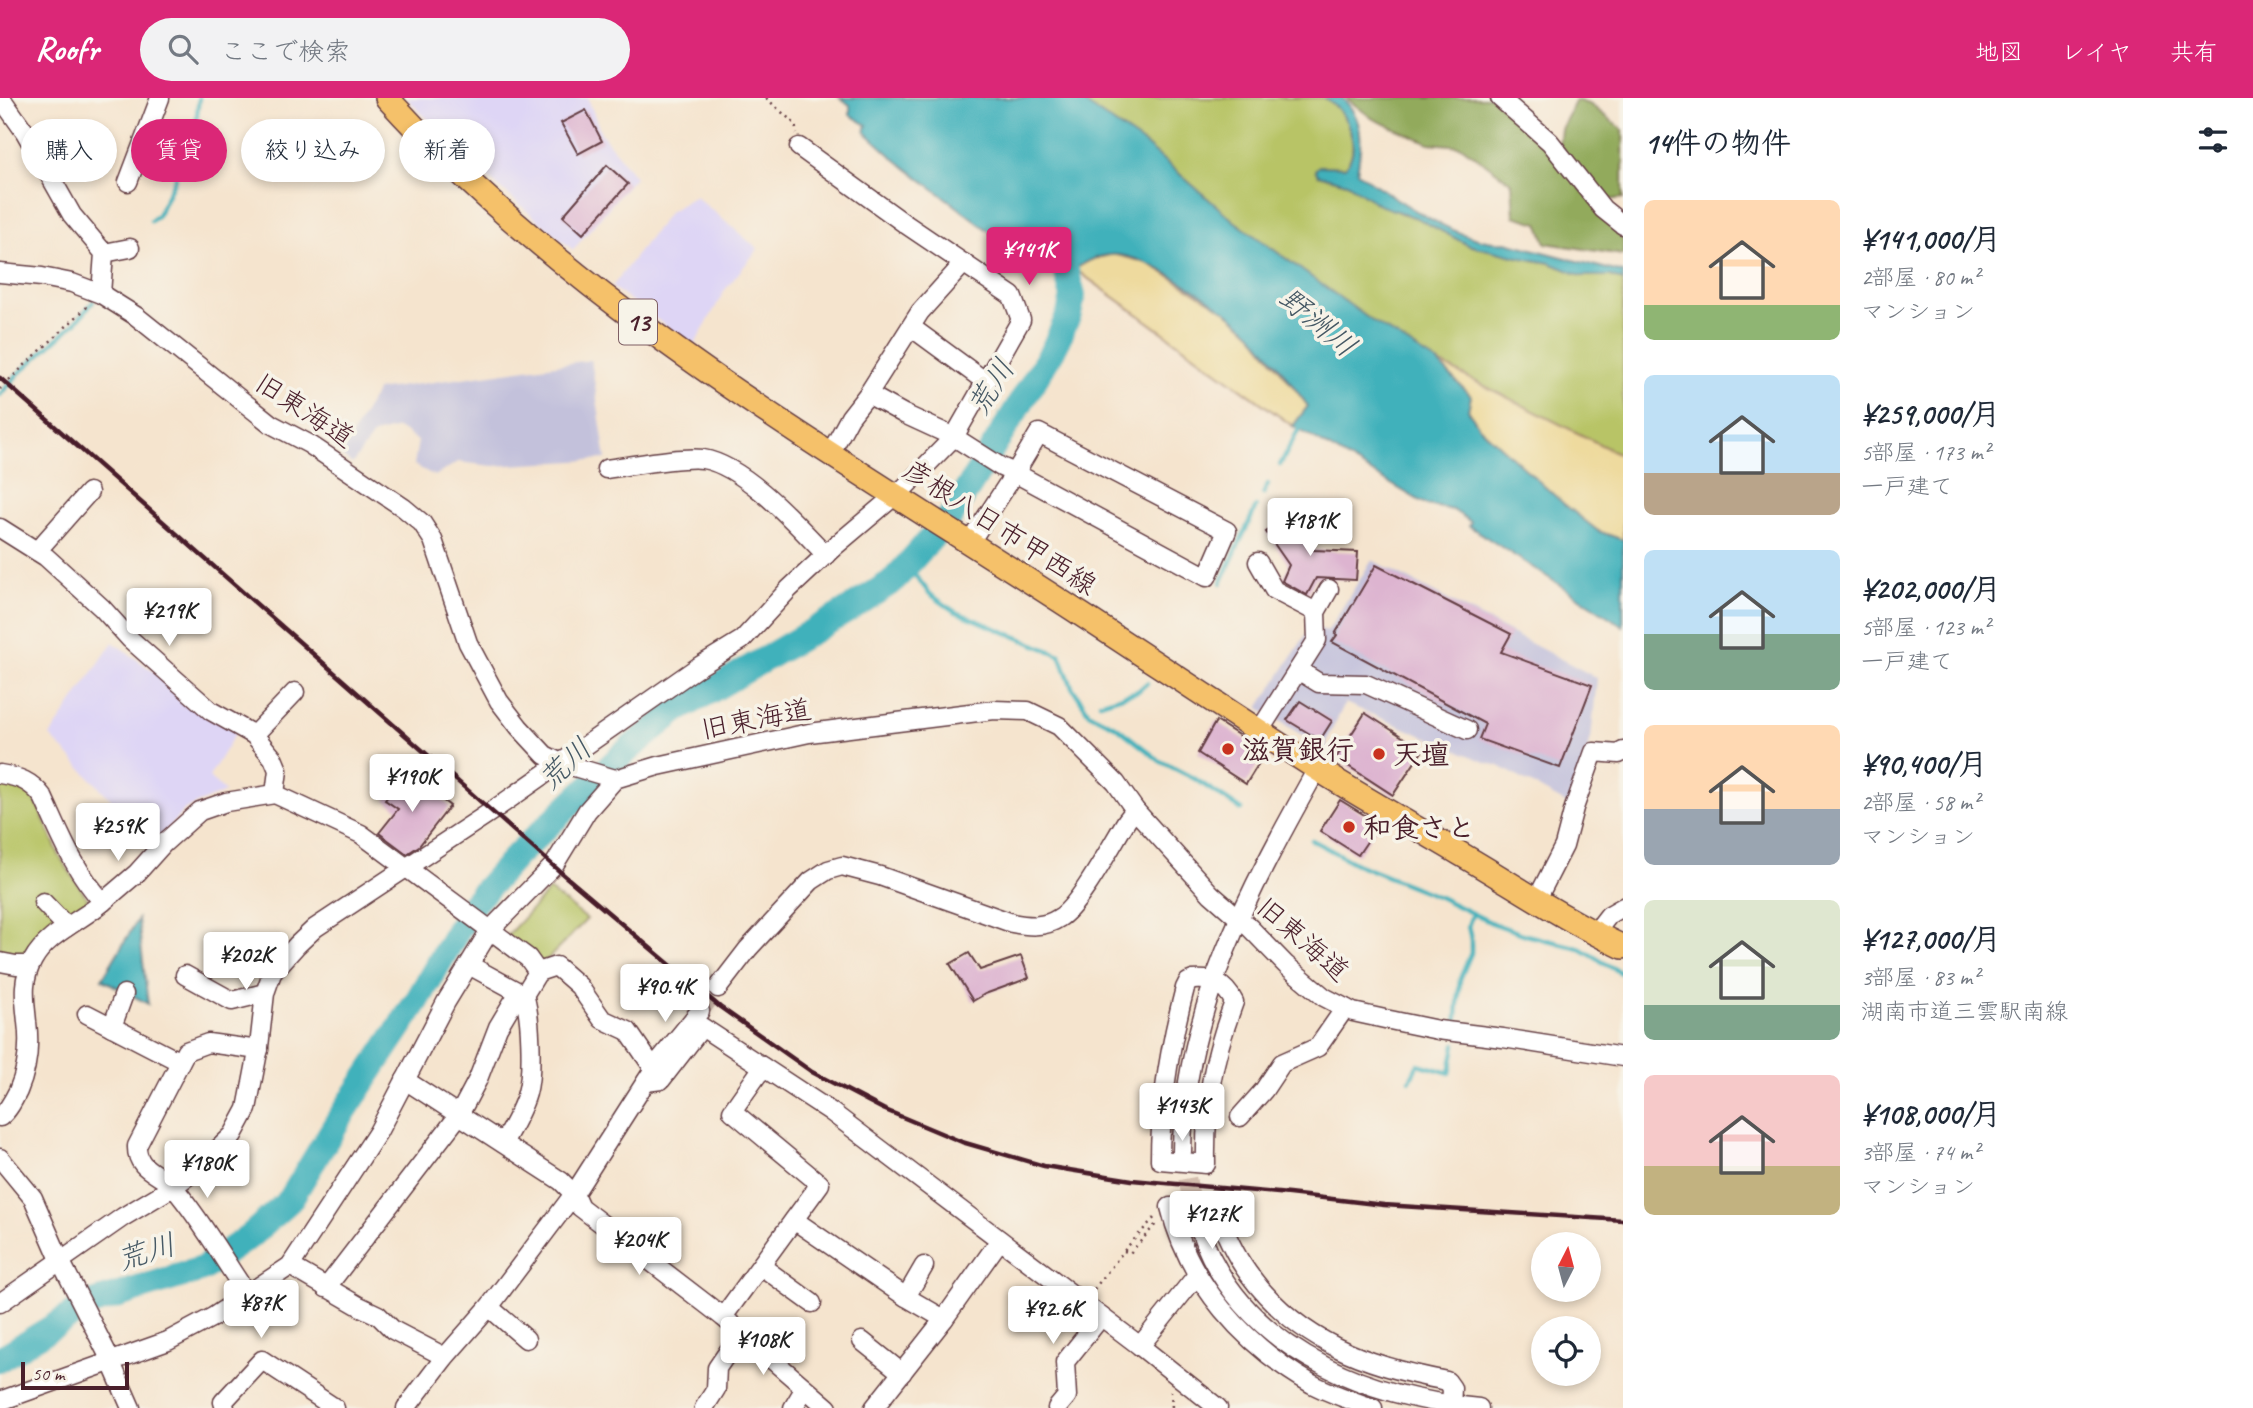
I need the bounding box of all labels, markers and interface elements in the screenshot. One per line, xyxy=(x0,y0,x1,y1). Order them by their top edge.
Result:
search box xyxy=(140,18,630,81)
text: Roofr xyxy=(35,28,98,70)
icon: search xyxy=(164,30,202,68)
text: ここで検索 xyxy=(220,35,350,68)
text: 地図 xyxy=(1975,37,2023,67)
text: レイヤ xyxy=(2061,37,2132,67)
text: 共有 xyxy=(2170,37,2218,67)
chip: 購入 xyxy=(21,119,117,182)
chip: 賃貸 xyxy=(131,119,227,182)
chip: 絞り込み xyxy=(241,119,385,182)
chip: 新着 xyxy=(399,119,495,182)
icon: filters xyxy=(2194,121,2232,159)
text: 14件の物件 xyxy=(1644,124,1791,162)
text: ¥141,000/月 xyxy=(1861,220,2001,258)
pin: ¥141K xyxy=(980,228,1078,287)
icon: home xyxy=(1700,228,1784,312)
text: ¥141K xyxy=(1002,235,1056,264)
text: 2部屋 · 80 m² xyxy=(1861,263,1979,292)
water label: 野洲川 xyxy=(1271,279,1365,365)
text: マンション xyxy=(1861,297,1975,326)
road number: 13 xyxy=(619,300,657,344)
water label: 荒川 xyxy=(959,351,1023,423)
street label: 旧東海道 xyxy=(248,365,362,455)
text: ¥259,000/月 xyxy=(1861,395,2001,433)
icon: home xyxy=(1700,403,1784,487)
text: 5部屋 · 173 m² xyxy=(1861,438,1990,467)
street label: 彦根八日市甲西線 xyxy=(897,451,1103,603)
text: 一戸建て xyxy=(1861,472,1953,501)
pin: ¥181K xyxy=(1261,498,1359,558)
text: ¥181K xyxy=(1283,506,1337,535)
text: ¥202,000/月 xyxy=(1861,570,2001,608)
icon: home xyxy=(1700,578,1784,662)
pin: ¥219K xyxy=(120,588,218,648)
text: ¥219K xyxy=(143,596,195,625)
text: 5部屋 · 123 m² xyxy=(1861,613,1990,642)
text: 一戸建て xyxy=(1861,647,1953,676)
street label: 旧東海道 xyxy=(698,691,814,747)
water label: 荒川 xyxy=(530,730,600,798)
place label: 滋賀銀行 xyxy=(1242,732,1354,767)
place label: 天壇 xyxy=(1393,737,1449,772)
marker: 滋賀銀行 xyxy=(1220,741,1236,757)
text: ¥90,400/月 xyxy=(1861,745,1987,783)
marker: 天壇 xyxy=(1371,746,1387,762)
icon: home xyxy=(1700,753,1784,837)
pin: ¥190K xyxy=(363,754,461,814)
text: ¥190K xyxy=(386,762,438,791)
text: 2部屋 · 58 m² xyxy=(1861,788,1979,817)
pin: ¥259K xyxy=(69,804,167,863)
place label: 和食さと xyxy=(1363,810,1475,845)
text: ¥259K xyxy=(92,811,144,840)
marker: 和食さと xyxy=(1341,819,1357,835)
text: マンション xyxy=(1861,822,1975,851)
street label: 旧東海道 xyxy=(1249,889,1357,989)
text: ¥127,000/月 xyxy=(1861,920,2001,958)
icon: home xyxy=(1700,928,1784,1012)
pin: ¥202K xyxy=(197,932,295,992)
text: ¥202K xyxy=(219,940,273,969)
text: 3部屋 · 83 m² xyxy=(1861,963,1979,992)
pin: ¥90.4K xyxy=(608,964,722,1024)
text: ¥90.4K xyxy=(636,972,694,1001)
text: 湖南市道三雲駅南線 xyxy=(1861,997,2068,1026)
pin: ¥143K xyxy=(1133,1084,1231,1143)
text: ¥143K xyxy=(1155,1091,1209,1120)
text: ¥108,000/月 xyxy=(1861,1095,2001,1133)
icon: home xyxy=(1700,1103,1784,1187)
text: 3部屋 · 74 m² xyxy=(1861,1138,1979,1167)
pin: ¥180K xyxy=(158,1140,256,1200)
text: ¥180K xyxy=(180,1148,234,1177)
text: マンション xyxy=(1861,1172,1975,1201)
pin: ¥127K xyxy=(1163,1192,1261,1251)
text: ¥127K xyxy=(1186,1199,1239,1228)
pin: ¥204K xyxy=(590,1218,688,1277)
water label: 荒川 xyxy=(112,1225,180,1279)
text: ¥204K xyxy=(612,1225,666,1254)
north arrow xyxy=(1531,1232,1601,1302)
map controls xyxy=(1531,1232,1601,1386)
pin: ¥87K xyxy=(220,1280,302,1340)
pin: ¥92.6K xyxy=(996,1286,1110,1346)
text: ¥87K xyxy=(240,1288,282,1317)
text: ¥92.6K xyxy=(1024,1294,1082,1323)
button: locate xyxy=(1531,1316,1601,1386)
pin: ¥108K xyxy=(714,1318,812,1377)
text: ¥108K xyxy=(736,1325,790,1354)
scale bar xyxy=(21,1359,130,1391)
text: 50 m xyxy=(32,1362,64,1386)

